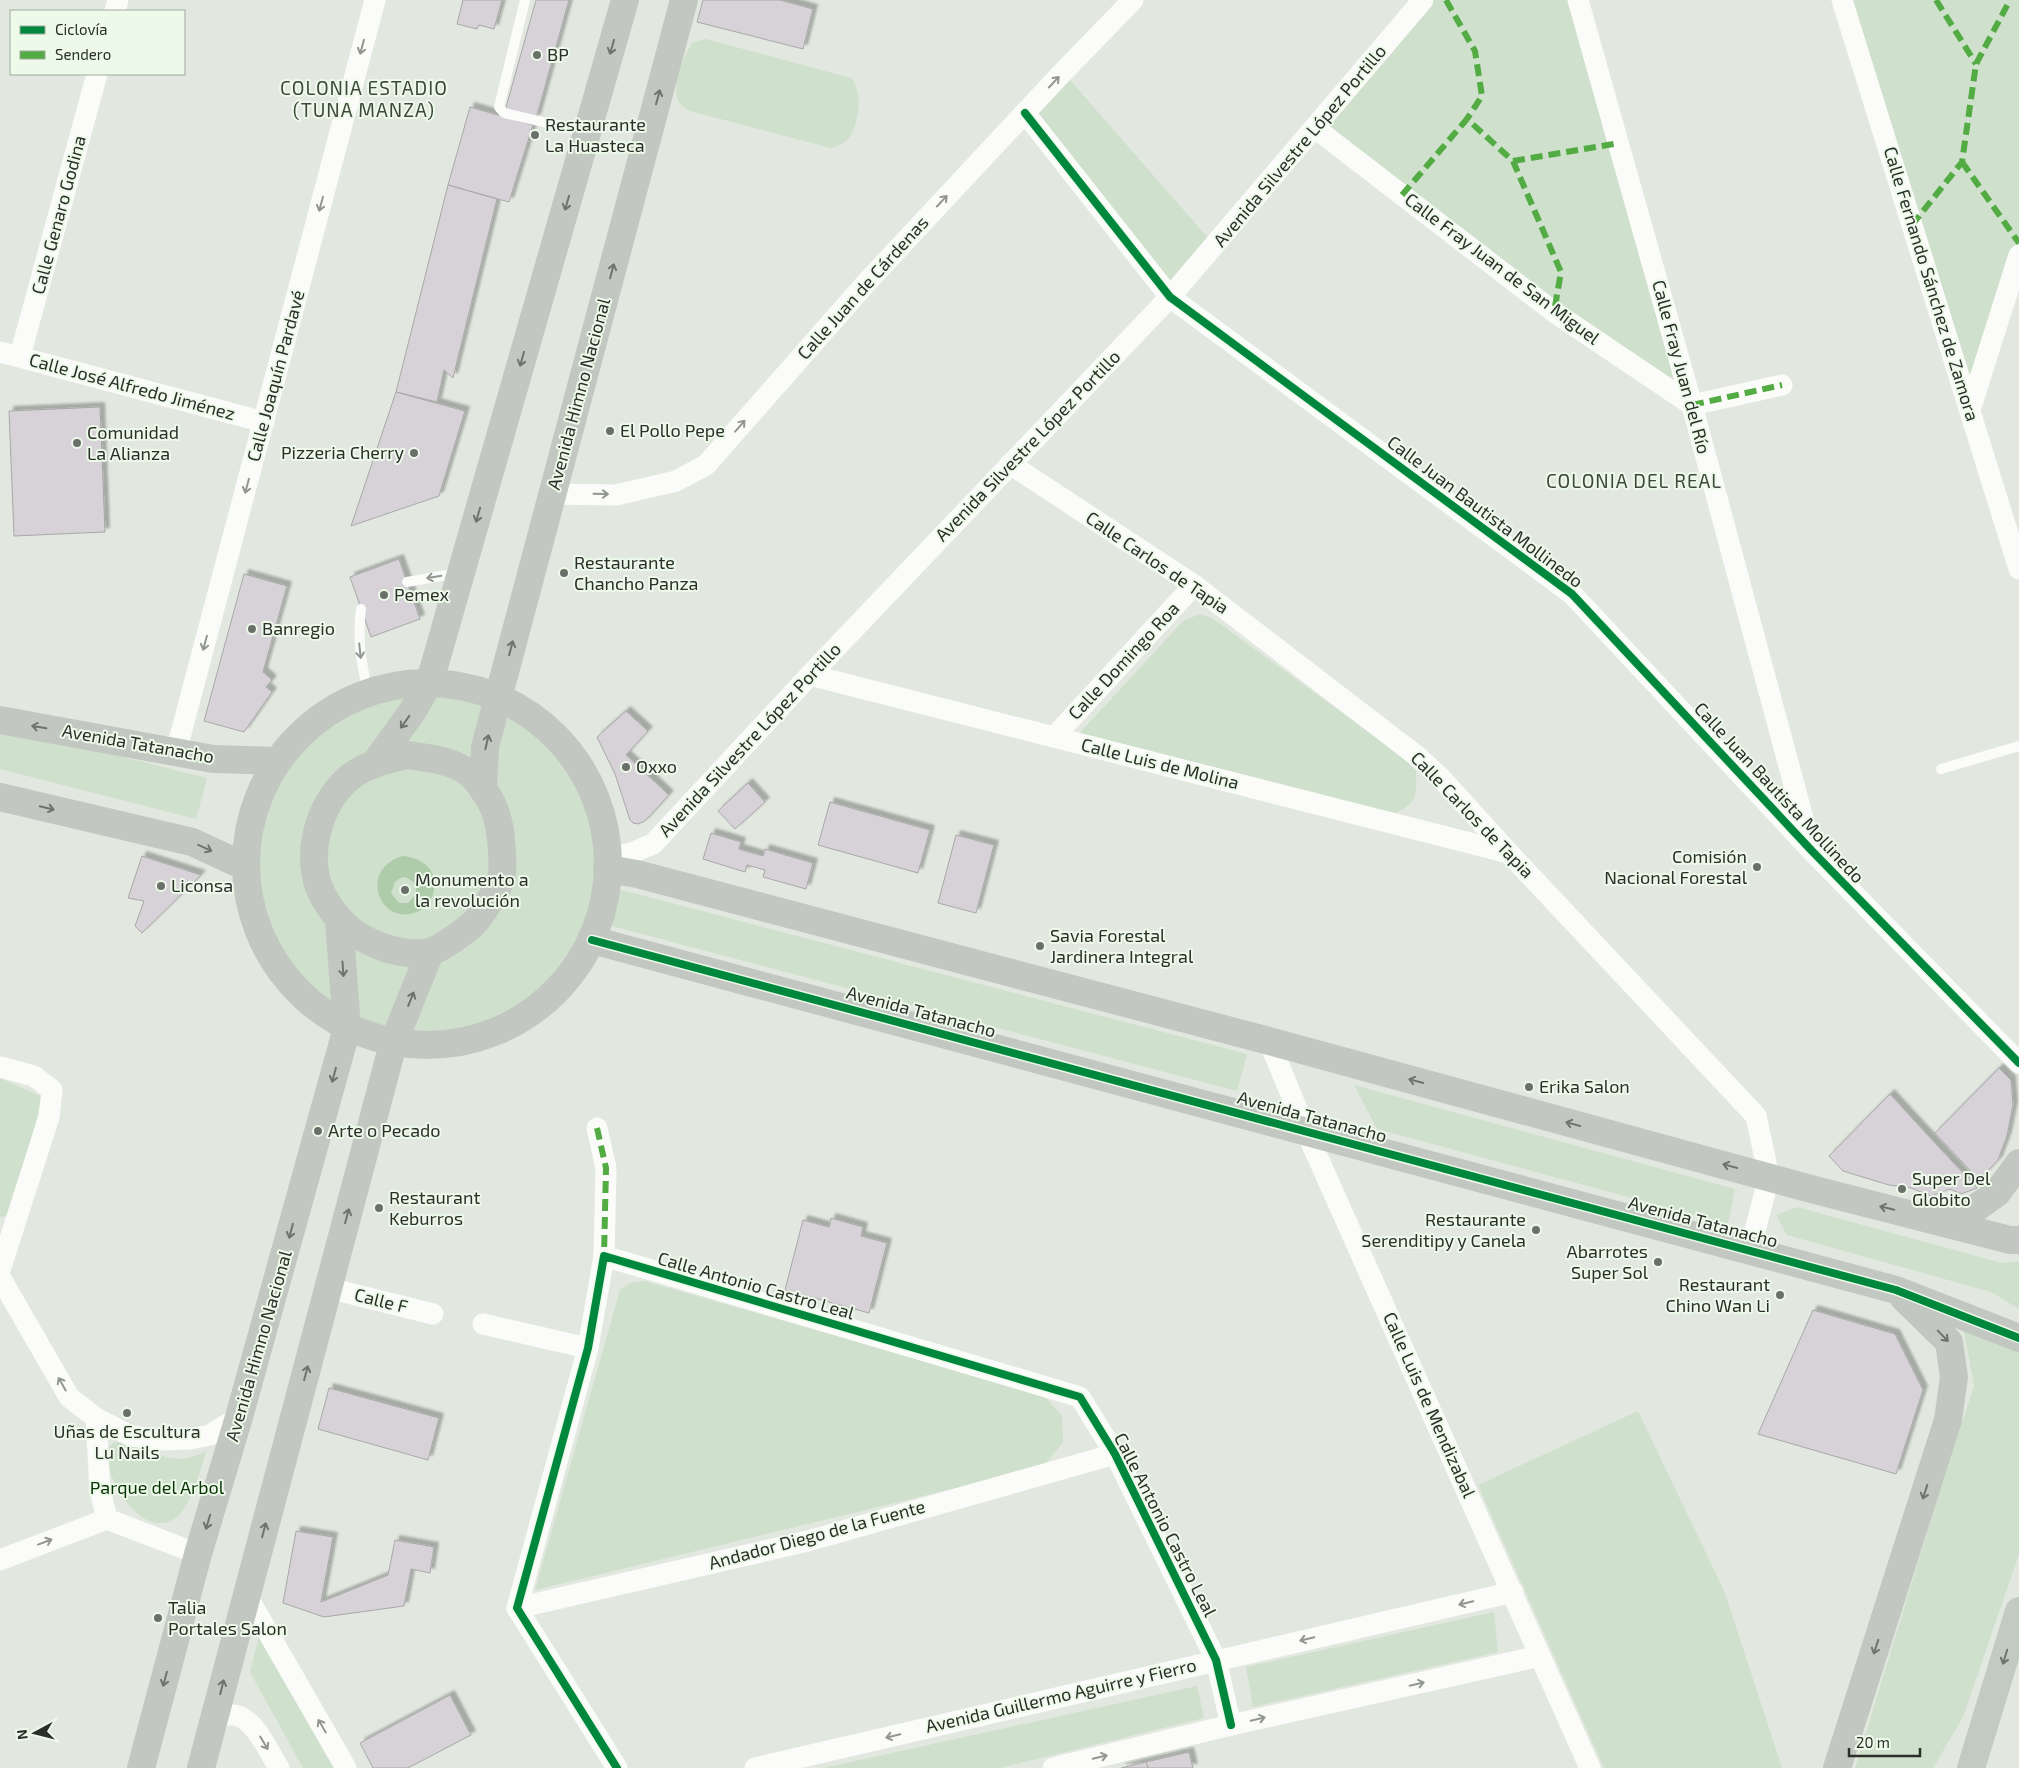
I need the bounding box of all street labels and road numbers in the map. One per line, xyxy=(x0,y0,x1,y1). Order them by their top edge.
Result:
street label: Avenida Silvestre López Portillo xyxy=(1208,40,1390,251)
street label: Calle Genaro Godina xyxy=(26,133,90,297)
street label: Calle Fernando Sánchez de Zamora xyxy=(1880,144,1984,424)
street label: Calle Fray Juan de San Miguel xyxy=(1401,188,1605,349)
street label: Calle Juan de Cárdenas xyxy=(792,211,933,364)
street label: Calle Fray Juan del Río xyxy=(1648,277,1716,456)
street label: Calle Joaquín Pardavé xyxy=(242,288,309,464)
street label: Avenida Himno Nacional xyxy=(542,295,614,492)
street label: Avenida Silvestre López Portillo xyxy=(930,345,1125,545)
street label: Calle José Alfredo Jiménez xyxy=(27,348,238,424)
street label: Calle Juan Bautista Mollinedo xyxy=(1383,430,1588,592)
street label: Calle Carlos de Tapia xyxy=(1082,506,1233,618)
street label: Calle Domingo Roa xyxy=(1063,597,1183,724)
street label: Avenida Silvestre López Portillo xyxy=(653,638,845,841)
street label: Calle Juan Bautista Mollinedo xyxy=(1690,697,1869,887)
street label: Avenida Tatanacho xyxy=(60,719,216,767)
street label: Calle Luis de Molina xyxy=(1079,733,1241,793)
street label: Calle Carlos de Tapia xyxy=(1407,746,1539,882)
street label: Avenida Tatanacho xyxy=(844,980,998,1042)
street label: Avenida Tatanacho xyxy=(1235,1085,1389,1147)
street label: Avenida Tatanacho xyxy=(1626,1190,1780,1252)
street label: Calle Antonio Castro Leal xyxy=(655,1246,858,1324)
street label: Avenida Himno Nacional xyxy=(220,1247,296,1444)
street label: Calle F xyxy=(352,1283,410,1317)
street label: Calle Luis de Mendizabal xyxy=(1379,1308,1481,1501)
street label: Calle Antonio Castro Leal xyxy=(1110,1429,1222,1621)
street label: Andador Diego de la Fuente xyxy=(706,1495,927,1574)
street label: Avenida Guillermo Aguirre y Fierro xyxy=(923,1653,1198,1737)

